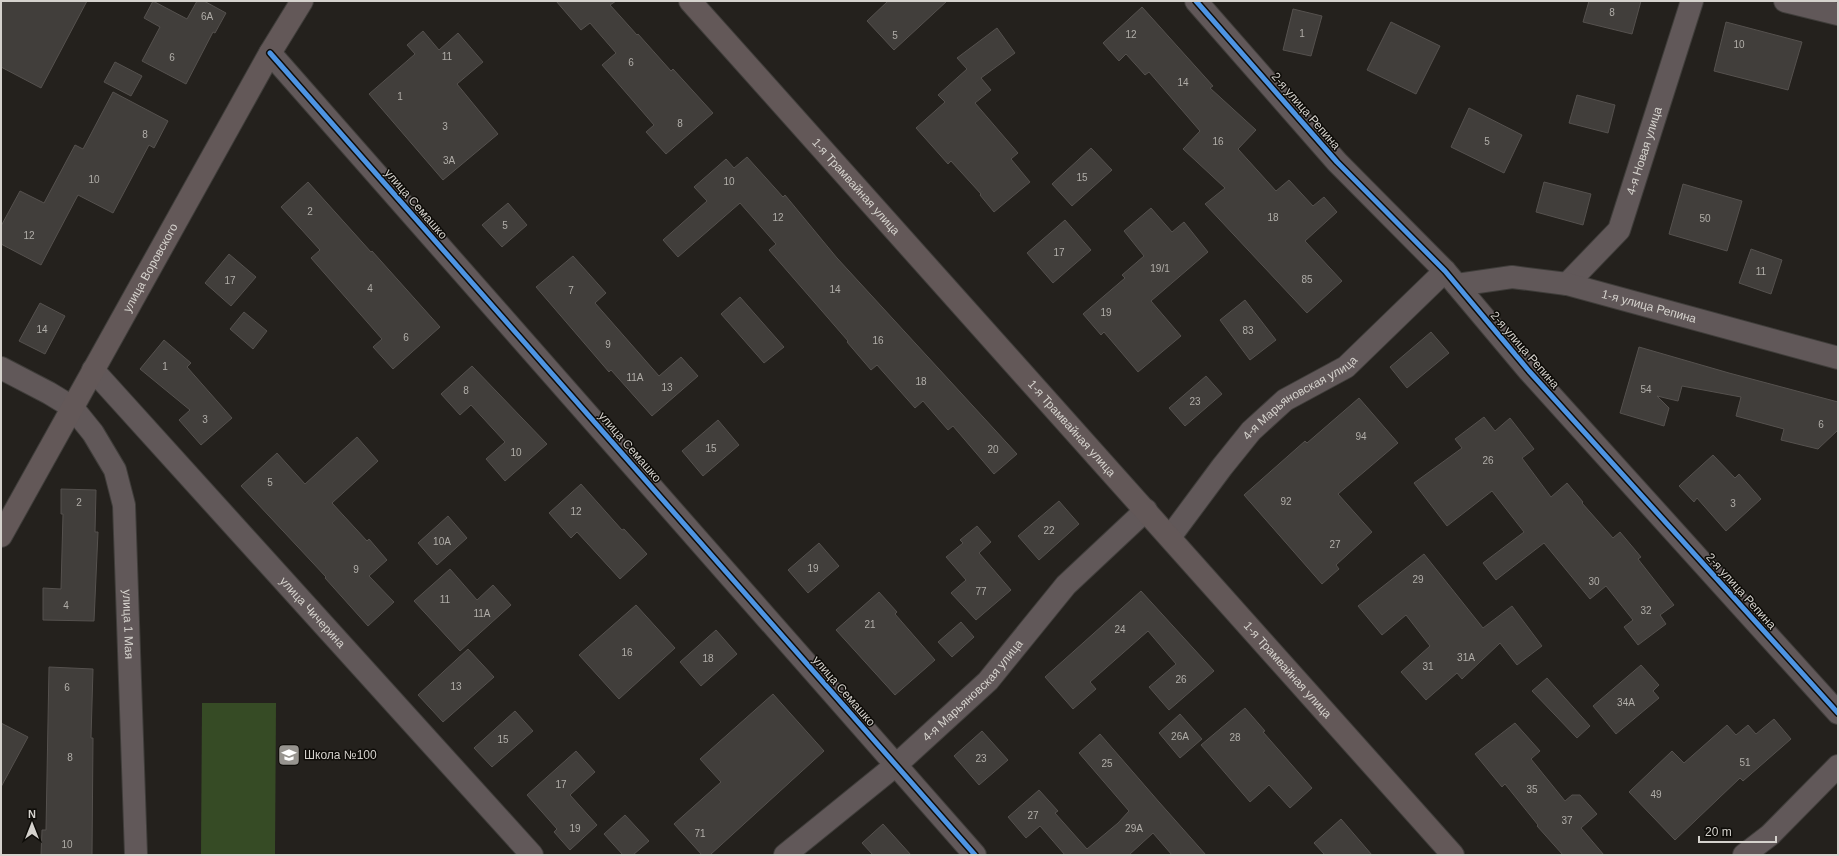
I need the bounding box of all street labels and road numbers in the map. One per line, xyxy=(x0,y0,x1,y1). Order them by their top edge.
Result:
street label: 2-я улица Репина xyxy=(1269,70,1343,153)
street label: 4-я Новая улица xyxy=(1624,105,1665,197)
street label: 1-я Трамвайная улица xyxy=(809,136,903,238)
street label: улица Семашко xyxy=(382,166,450,242)
street label: улица Воровского xyxy=(120,221,181,315)
street label: 1-я улица Репина xyxy=(1600,287,1698,326)
street label: 2-я улица Репина xyxy=(1488,309,1562,392)
street label: 4-я Марьяновская улица xyxy=(1240,353,1360,443)
street label: 1-я Трамвайная улица xyxy=(1025,377,1119,480)
street label: улица Семашко xyxy=(596,409,664,485)
street label: 2-я улица Репина xyxy=(1703,550,1779,632)
street label: улица Чичерина xyxy=(277,574,348,651)
street label: улица 1 Мая xyxy=(120,589,136,659)
street label: 1-я Трамвайная улица xyxy=(1241,619,1335,721)
street label: 4-я Марьяновская улица xyxy=(920,637,1026,744)
street label: улица Семашко xyxy=(810,653,878,729)

